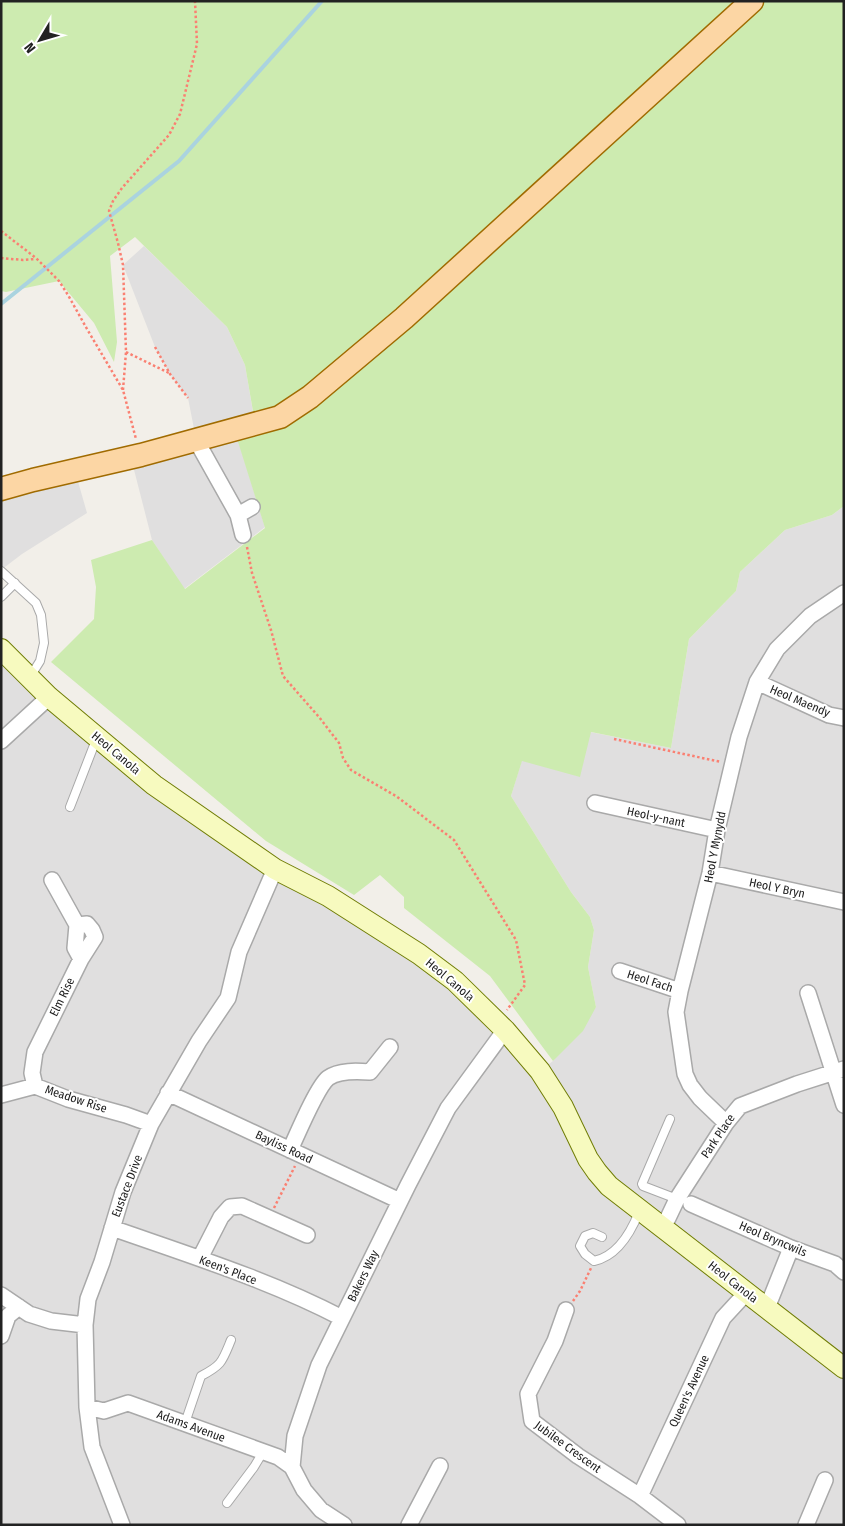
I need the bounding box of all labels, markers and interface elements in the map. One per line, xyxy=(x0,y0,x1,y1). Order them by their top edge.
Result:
north arrow xyxy=(15,15,65,65)
text: N xyxy=(21,39,39,56)
street label: Heol Maendy xyxy=(768,682,833,720)
street label: Heol Canola xyxy=(89,729,143,777)
street label: Heol-y-nant xyxy=(626,804,686,830)
street label: Heol Y Mynydd xyxy=(701,810,729,884)
street label: Heol Y Bryn xyxy=(748,875,806,901)
street label: Heol Canola xyxy=(423,956,477,1004)
street label: Heol Fach xyxy=(625,967,675,995)
street label: Elm Rise xyxy=(47,975,77,1019)
street label: Meadow Rise xyxy=(43,1082,109,1116)
street label: Park Place xyxy=(698,1111,738,1161)
street label: Bayliss Road xyxy=(253,1128,315,1166)
street label: Eustace Drive xyxy=(109,1153,145,1219)
street label: Heol Bryncwils xyxy=(737,1218,809,1260)
street label: Bakers Way xyxy=(345,1247,382,1304)
street label: Keen's Place xyxy=(197,1253,259,1287)
street label: Heol Canola xyxy=(705,1258,761,1306)
street label: Queen's Avenue xyxy=(666,1353,712,1429)
street label: Adams Avenue xyxy=(155,1407,227,1445)
street label: Jubilee Crescent xyxy=(532,1418,604,1476)

